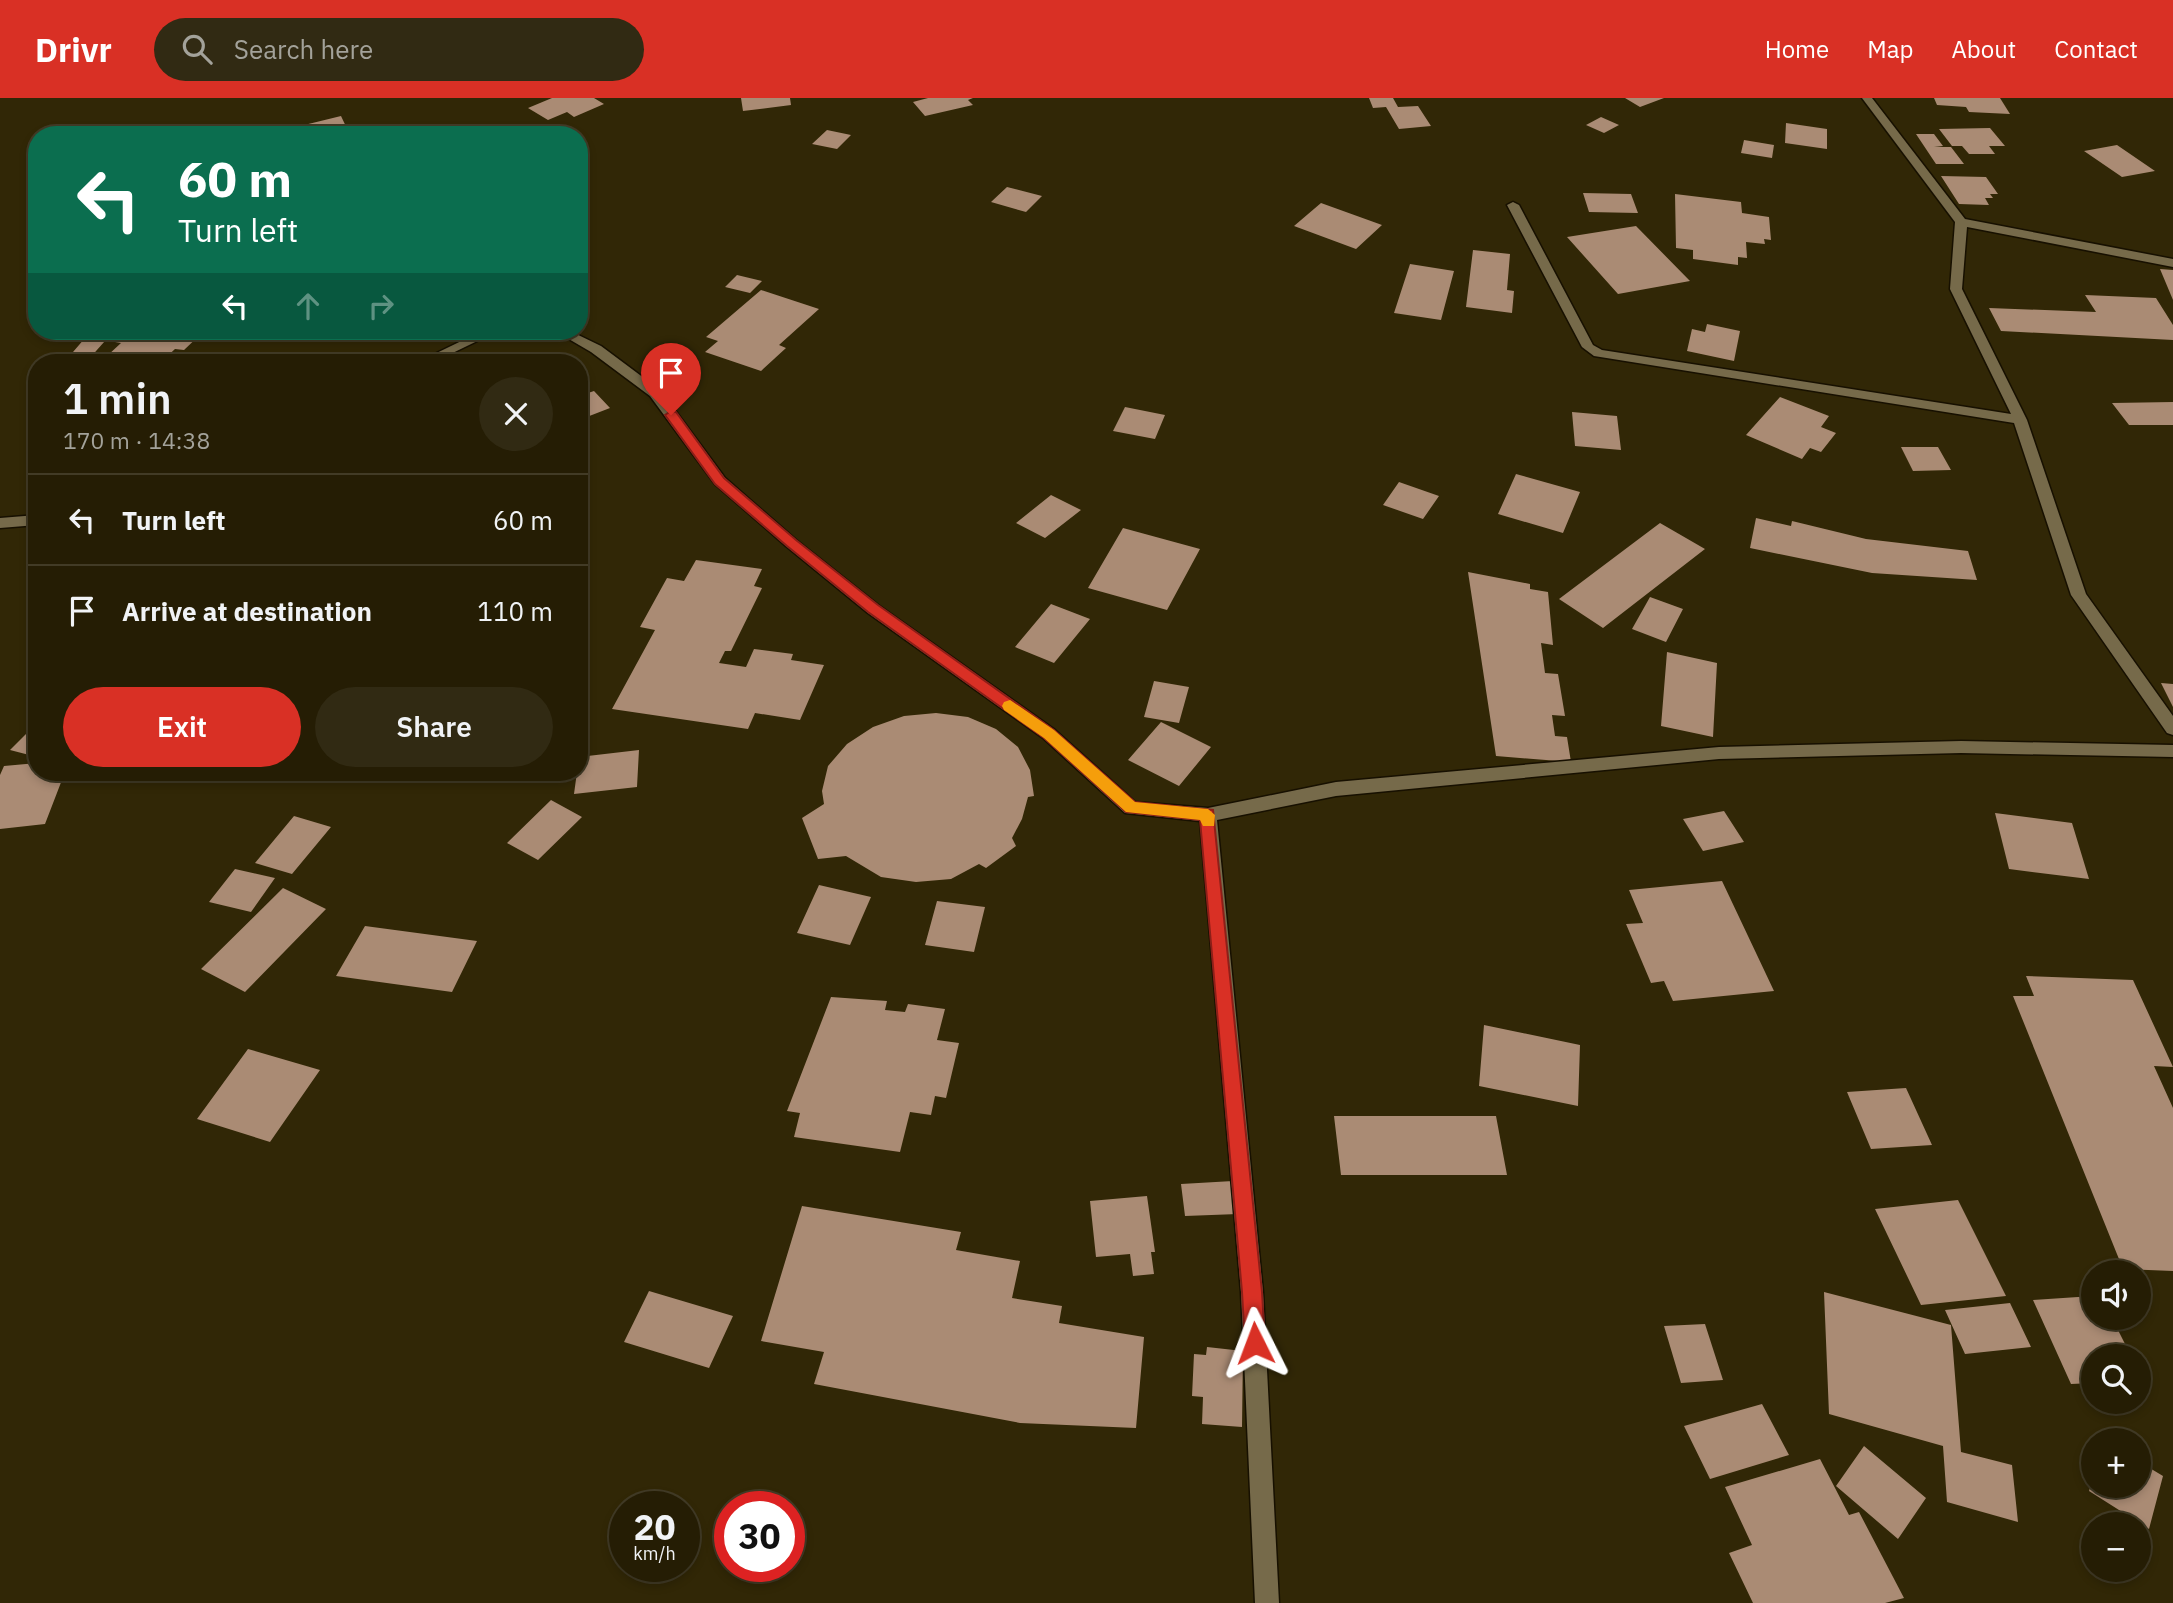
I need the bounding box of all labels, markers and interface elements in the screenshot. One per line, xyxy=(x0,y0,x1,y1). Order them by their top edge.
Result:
search box xyxy=(154,18,644,81)
text: Drivr xyxy=(35,28,112,71)
icon: search xyxy=(178,30,216,68)
text: Search here xyxy=(234,32,373,66)
text: Home xyxy=(1765,33,1829,65)
text: Map xyxy=(1867,33,1913,65)
text: About xyxy=(1951,33,2016,65)
text: Contact xyxy=(2054,33,2138,65)
text: 60 m xyxy=(178,147,292,210)
icon: left xyxy=(63,154,154,245)
text: Turn left xyxy=(178,209,298,251)
icon: left xyxy=(216,287,254,325)
icon: ahead xyxy=(289,287,327,325)
icon: right xyxy=(362,287,400,325)
pin xyxy=(641,343,701,415)
icon: arrive xyxy=(652,354,690,392)
text: 1 min xyxy=(63,371,172,426)
button: close xyxy=(479,377,553,451)
text: 170 m · 14:38 xyxy=(63,425,210,455)
icon: left xyxy=(63,501,101,539)
text: Turn left xyxy=(122,503,225,537)
text: 60 m xyxy=(493,503,553,537)
icon: arrive xyxy=(63,592,101,630)
text: Arrive at destination xyxy=(122,594,372,628)
text: 110 m xyxy=(477,594,553,628)
button: Exit xyxy=(63,687,301,767)
button: Share xyxy=(315,687,553,767)
map controls xyxy=(2081,1260,2151,1582)
button: sound xyxy=(2081,1260,2151,1330)
position arrow xyxy=(1218,1306,1292,1380)
button: search xyxy=(2081,1344,2151,1414)
button: + xyxy=(2081,1428,2151,1498)
speed limit sign: 30 xyxy=(714,1491,805,1582)
text: 20 xyxy=(633,1504,676,1550)
button: − xyxy=(2081,1512,2151,1582)
text: km/h xyxy=(633,1542,676,1565)

